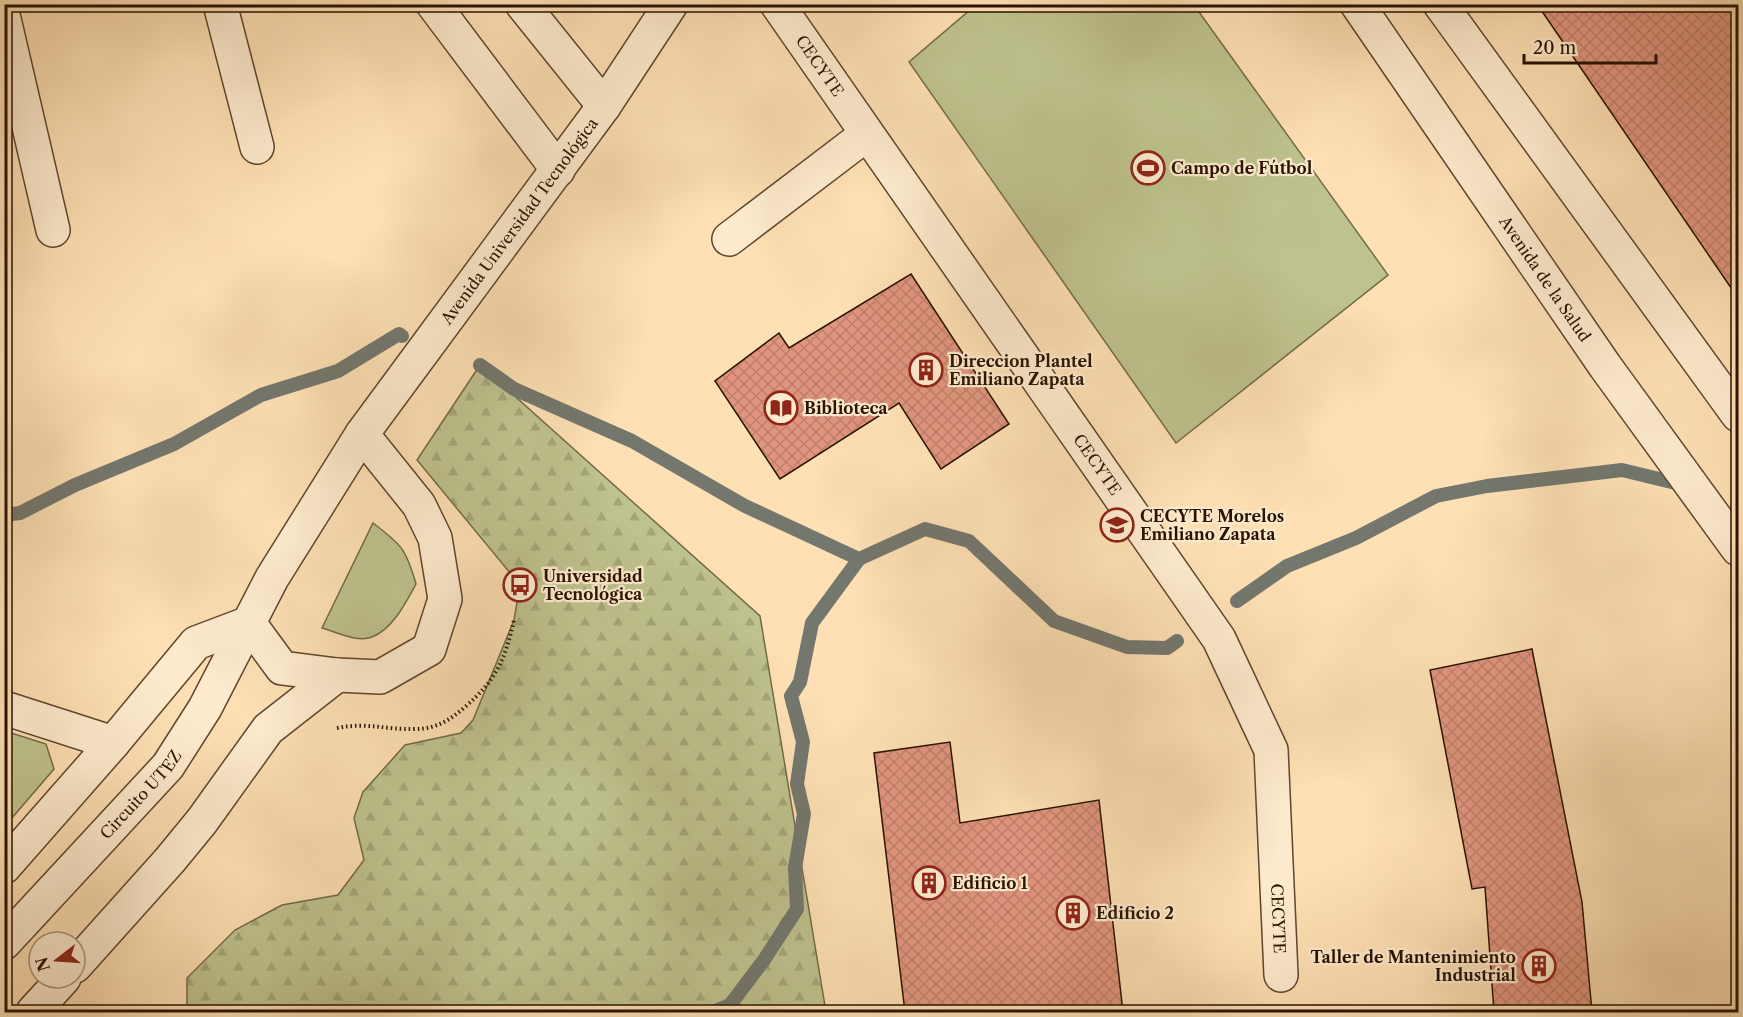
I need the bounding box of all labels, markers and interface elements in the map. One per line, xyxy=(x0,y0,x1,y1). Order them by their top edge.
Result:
scale bar xyxy=(1524,27,1656,65)
street label: CECYTE xyxy=(792,31,848,100)
text: 20 m xyxy=(1533,37,1577,59)
street label: Avenida Universidad Tecnológica xyxy=(436,113,602,329)
sports icon: Campo de Fútbol xyxy=(1130,150,1166,186)
place label: Campo de Fútbol xyxy=(1171,158,1313,178)
street label: Avenida de la Salud xyxy=(1495,211,1595,346)
place label: Direccion Plantel Emiliano Zapata xyxy=(949,351,1093,389)
building icon: Direccion Plantel Emiliano Zapata xyxy=(908,352,944,388)
library icon: Biblioteca xyxy=(763,390,799,426)
place label: Biblioteca xyxy=(804,398,888,418)
street label: CECYTE xyxy=(1069,430,1126,499)
place label: CECYTE Morelos Emiliano Zapata xyxy=(1140,506,1284,544)
school or university icon: CECYTE Morelos Emiliano Zapata xyxy=(1099,507,1135,543)
place label: Universidad Tecnológica xyxy=(543,566,643,604)
bus stop icon: Universidad Tecnológica xyxy=(502,567,538,603)
street label: Circuito UTEZ xyxy=(96,746,186,843)
building icon: Edificio 1 xyxy=(911,865,947,901)
place label: Edificio 1 xyxy=(952,873,1028,893)
street label: CECYTE xyxy=(1267,883,1290,954)
building icon: Edificio 2 xyxy=(1055,895,1091,931)
place label: Edificio 2 xyxy=(1096,903,1174,923)
north arrow xyxy=(27,930,87,990)
place label: Taller de Mantenimiento Industrial xyxy=(1311,947,1516,985)
building icon: Taller de Mantenimiento Industrial xyxy=(1521,948,1557,984)
text: N xyxy=(31,955,54,974)

